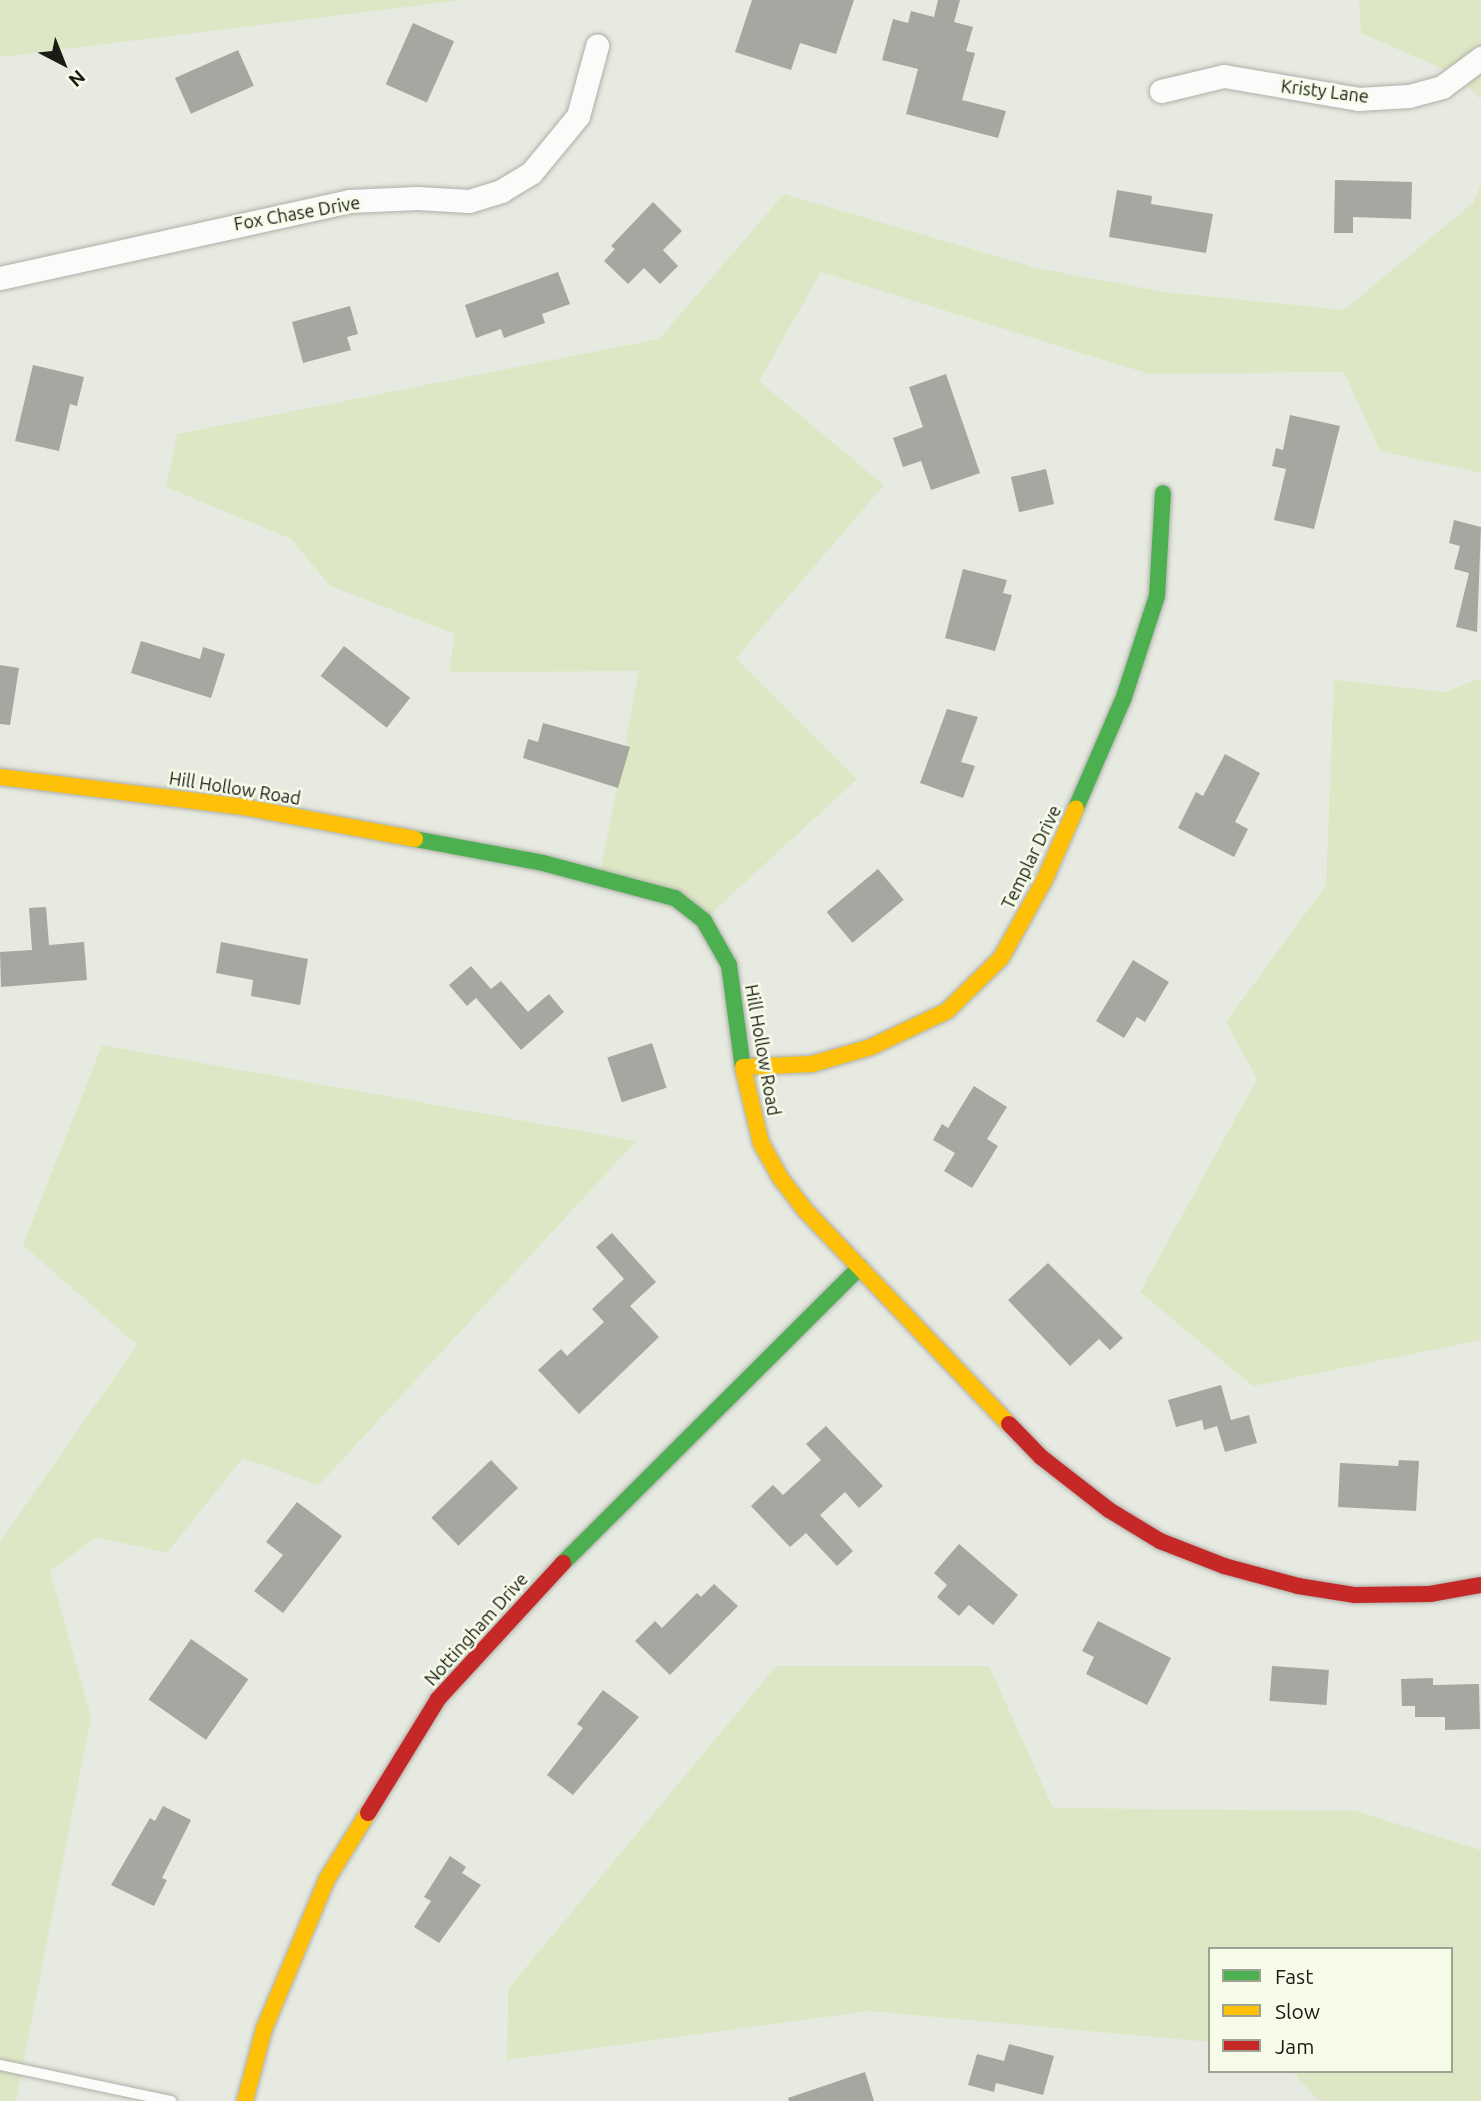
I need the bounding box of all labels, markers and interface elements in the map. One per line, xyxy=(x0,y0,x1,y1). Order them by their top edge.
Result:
north arrow xyxy=(28,28,98,98)
text: N xyxy=(64,66,90,92)
street label: Kristy Lane xyxy=(1280,75,1370,107)
street label: Fox Chase Drive xyxy=(232,191,362,235)
street label: Hill Hollow Road xyxy=(168,767,302,809)
street label: Templar Drive xyxy=(997,802,1065,912)
street label: Hill Hollow Road xyxy=(741,983,785,1117)
street label: Nottingham Drive xyxy=(420,1568,532,1690)
legend xyxy=(1208,1947,1453,2073)
text: Fast xyxy=(1275,1964,1313,1988)
text: Slow xyxy=(1275,1999,1320,2023)
text: Jam xyxy=(1275,2034,1314,2058)

